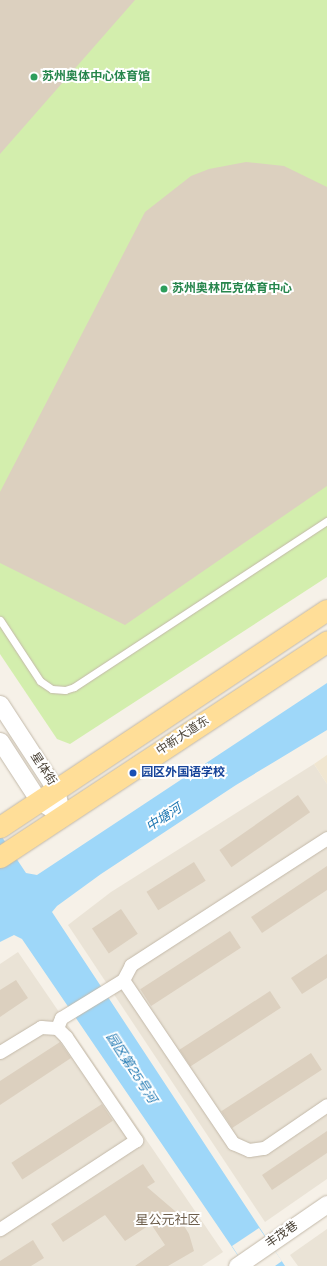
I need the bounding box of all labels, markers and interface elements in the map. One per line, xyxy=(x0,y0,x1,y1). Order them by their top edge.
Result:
place label: 苏州奥体中心体育馆 xyxy=(42,70,150,84)
marker: 苏州奥体中心体育馆 xyxy=(29,72,39,82)
place label: 苏州奥林匹克体育中心 xyxy=(172,282,292,296)
marker: 苏州奥林匹克体育中心 xyxy=(159,284,169,294)
street label: 中新大道东 xyxy=(154,714,212,758)
street label: 星体街 xyxy=(27,750,59,788)
place label: 园区外国语学校 xyxy=(141,766,225,780)
marker: 园区外国语学校 xyxy=(128,768,138,778)
water label: 中塘河 xyxy=(143,801,185,835)
water label: 园区第25号河 xyxy=(103,1030,159,1106)
district label: 星公元社区 xyxy=(136,1212,200,1228)
street label: 丰茂巷 xyxy=(263,1219,301,1251)

